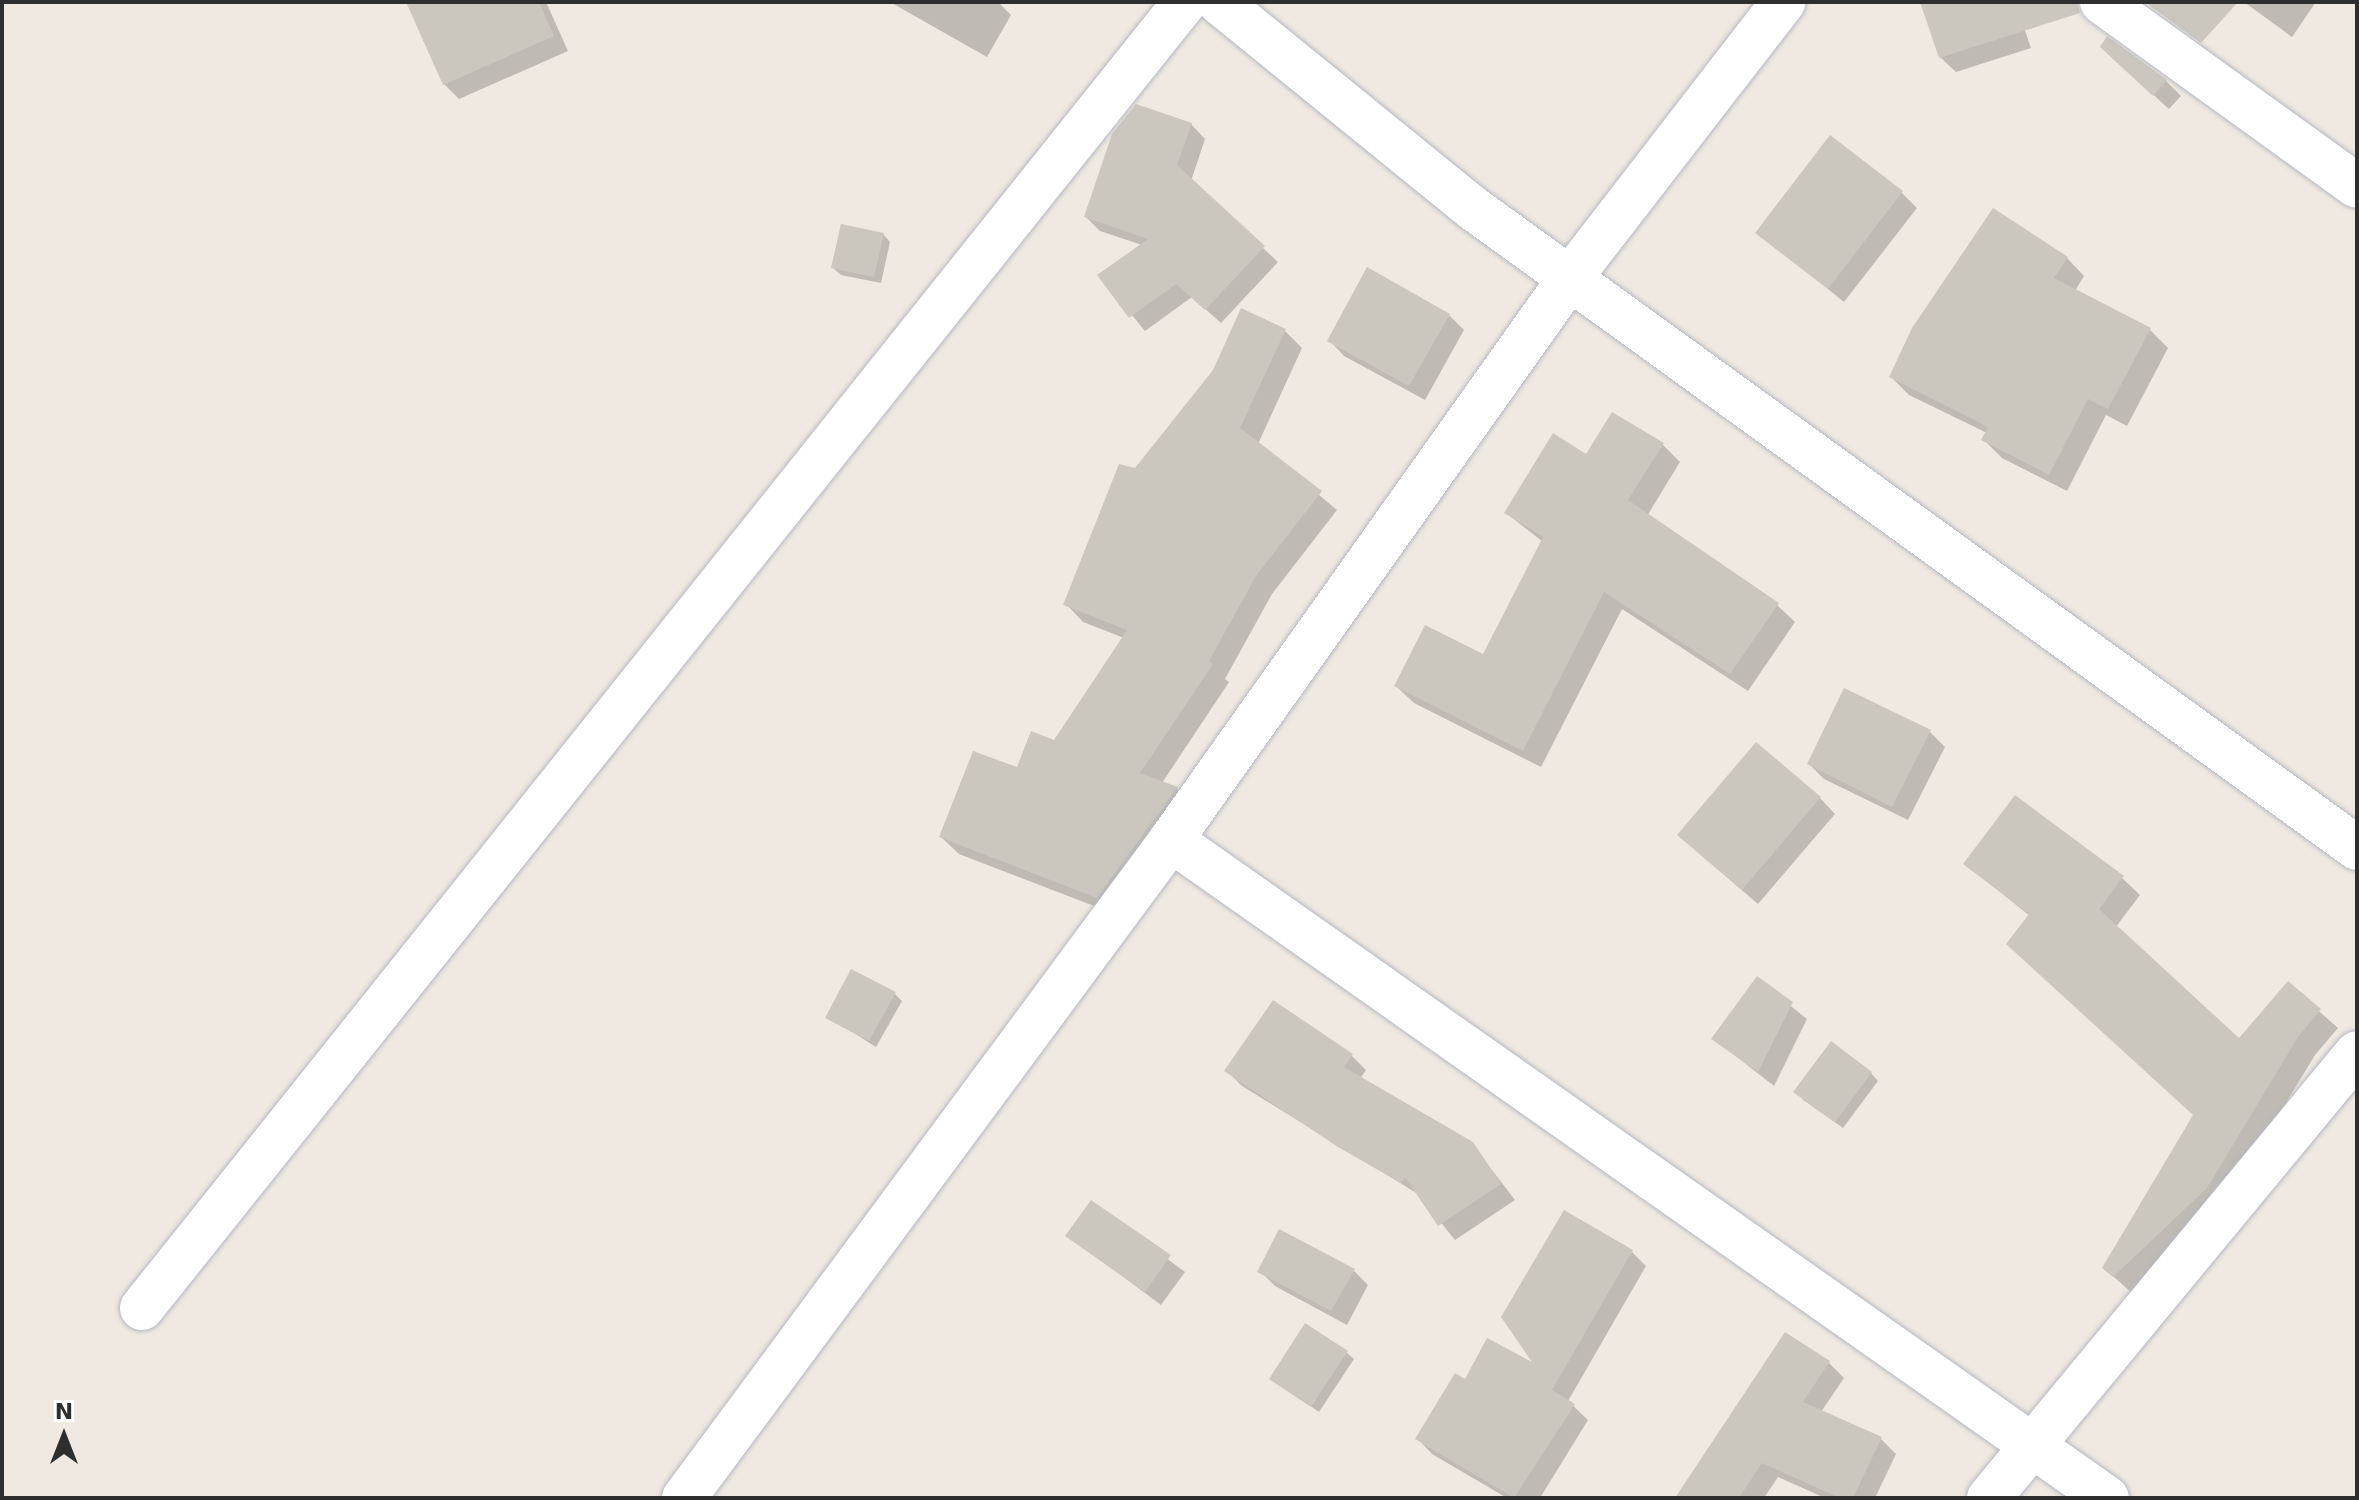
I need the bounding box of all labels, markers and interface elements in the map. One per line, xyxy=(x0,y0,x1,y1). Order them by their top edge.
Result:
north arrow xyxy=(24,1396,104,1476)
text: N xyxy=(55,1399,73,1424)

